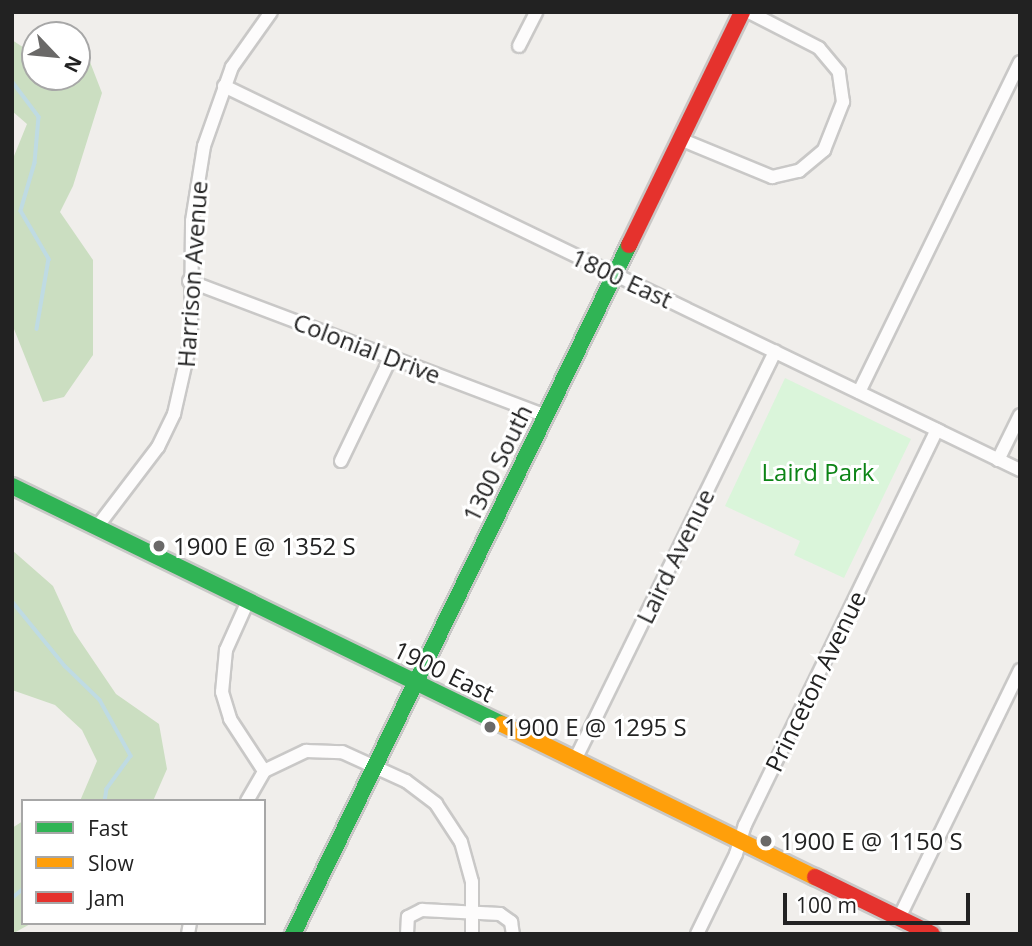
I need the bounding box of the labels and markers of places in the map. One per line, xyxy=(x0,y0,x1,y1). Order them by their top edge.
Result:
place label: 1900 E @ 1352 S xyxy=(173,532,356,560)
marker: 1900 E @ 1352 S xyxy=(151,538,167,554)
place label: 1900 E @ 1295 S xyxy=(504,713,687,741)
marker: 1900 E @ 1295 S xyxy=(482,719,498,735)
place label: 1900 E @ 1150 S xyxy=(780,827,963,855)
marker: 1900 E @ 1150 S xyxy=(758,833,774,849)

